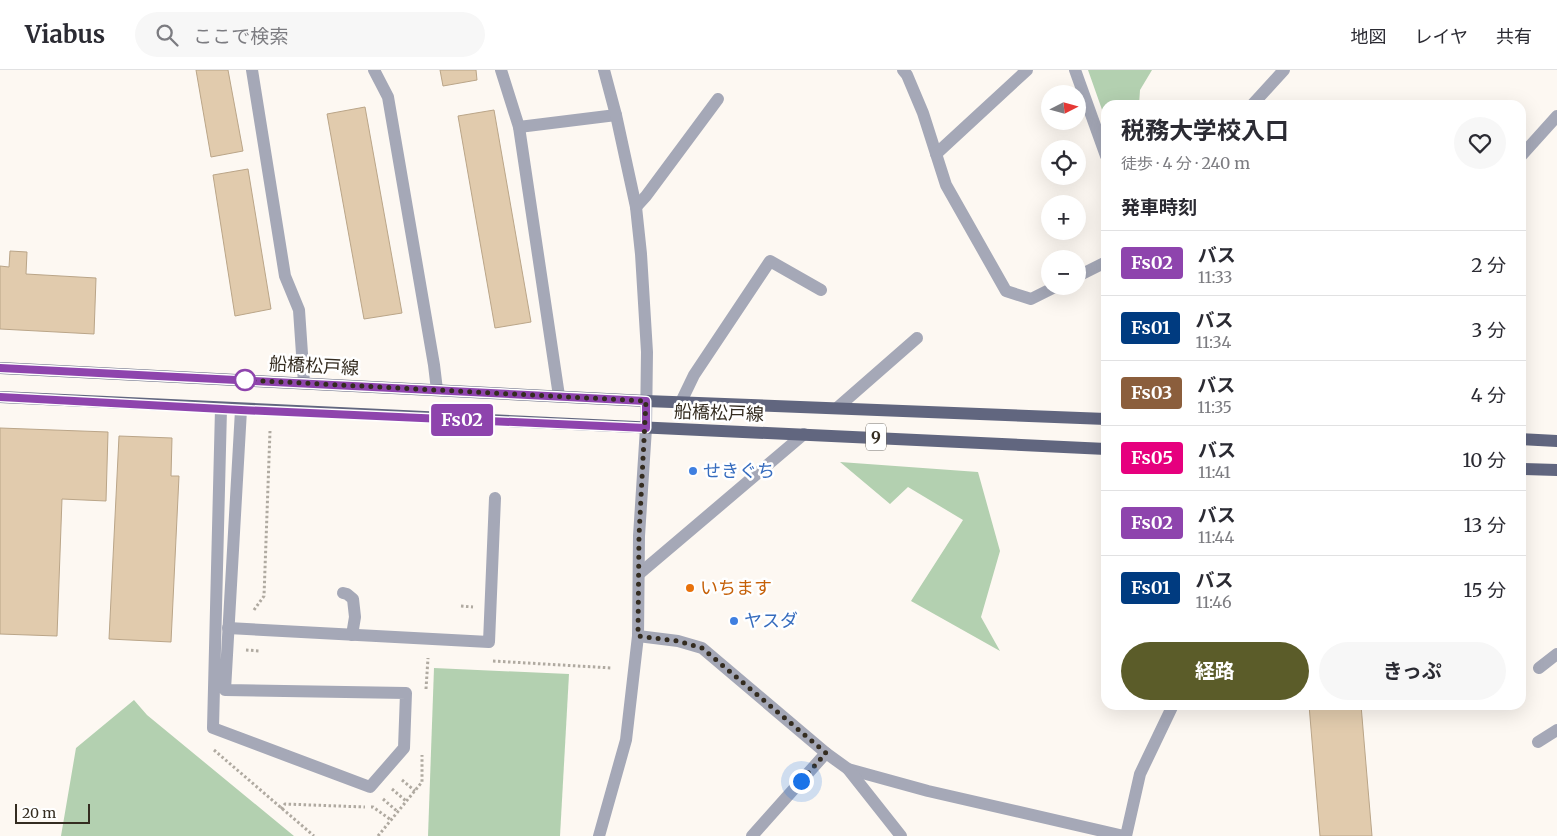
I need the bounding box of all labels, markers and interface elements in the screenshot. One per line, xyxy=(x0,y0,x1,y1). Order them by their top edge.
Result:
search box xyxy=(135,12,485,57)
text: Viabus xyxy=(25,19,105,50)
icon: search xyxy=(153,21,181,49)
text: ここで検索 xyxy=(193,24,288,48)
text: 地図 xyxy=(1351,25,1387,48)
text: レイヤ xyxy=(1415,25,1468,48)
text: 共有 xyxy=(1496,25,1532,48)
north arrow xyxy=(1041,85,1086,130)
map controls xyxy=(1041,85,1086,295)
text: 税務大学校入口 xyxy=(1121,115,1289,146)
button: heart xyxy=(1454,117,1506,169)
button: locate xyxy=(1041,140,1086,185)
text: 徒歩 · 4 分 · 240 m xyxy=(1121,153,1250,173)
button: + xyxy=(1041,195,1086,240)
text: 発車時刻 xyxy=(1121,195,1197,219)
text: バス xyxy=(1198,243,1236,267)
button: − xyxy=(1041,250,1086,295)
text: Fs02 xyxy=(1131,251,1173,274)
text: 2 分 xyxy=(1471,253,1506,277)
text: 11:33 xyxy=(1198,267,1232,287)
text: バス xyxy=(1195,308,1233,332)
text: Fs01 xyxy=(1131,316,1170,339)
text: 3 分 xyxy=(1472,318,1506,342)
text: 11:34 xyxy=(1195,332,1231,352)
street label: 船橋松戸線 xyxy=(268,352,360,379)
unlabelled marker xyxy=(234,369,256,391)
text: バス xyxy=(1197,373,1235,397)
text: Fs03 xyxy=(1131,381,1172,404)
text: 4 分 xyxy=(1471,383,1506,407)
text: 11:35 xyxy=(1197,397,1232,417)
street label: 船橋松戸線 xyxy=(674,399,764,426)
line badge: Fs02 xyxy=(427,404,497,436)
text: Fs02 xyxy=(441,408,483,431)
road number: 9 xyxy=(866,424,886,451)
text: バス xyxy=(1198,438,1236,462)
text: Fs05 xyxy=(1131,446,1173,469)
text: 10 分 xyxy=(1462,448,1506,472)
place label: せきぐち xyxy=(703,459,775,482)
text: 11:41 xyxy=(1198,462,1231,482)
marker: せきぐち xyxy=(687,465,699,477)
text: バス xyxy=(1198,503,1236,527)
text: Fs02 xyxy=(1131,511,1173,534)
text: 13 分 xyxy=(1464,513,1506,537)
text: 11:44 xyxy=(1198,527,1234,547)
text: バス xyxy=(1195,568,1233,592)
place label: いちます xyxy=(700,576,772,599)
text: Fs01 xyxy=(1131,576,1170,599)
text: 15 分 xyxy=(1463,578,1506,602)
marker: いちます xyxy=(684,582,696,594)
text: 11:46 xyxy=(1195,592,1232,612)
place label: ヤスダ xyxy=(744,609,798,632)
marker: ヤスダ xyxy=(728,615,740,627)
button: 経路 xyxy=(1121,642,1309,700)
button: きっぷ xyxy=(1319,642,1506,700)
your location xyxy=(789,769,814,794)
scale bar xyxy=(15,801,90,824)
text: 20 m xyxy=(22,804,56,822)

